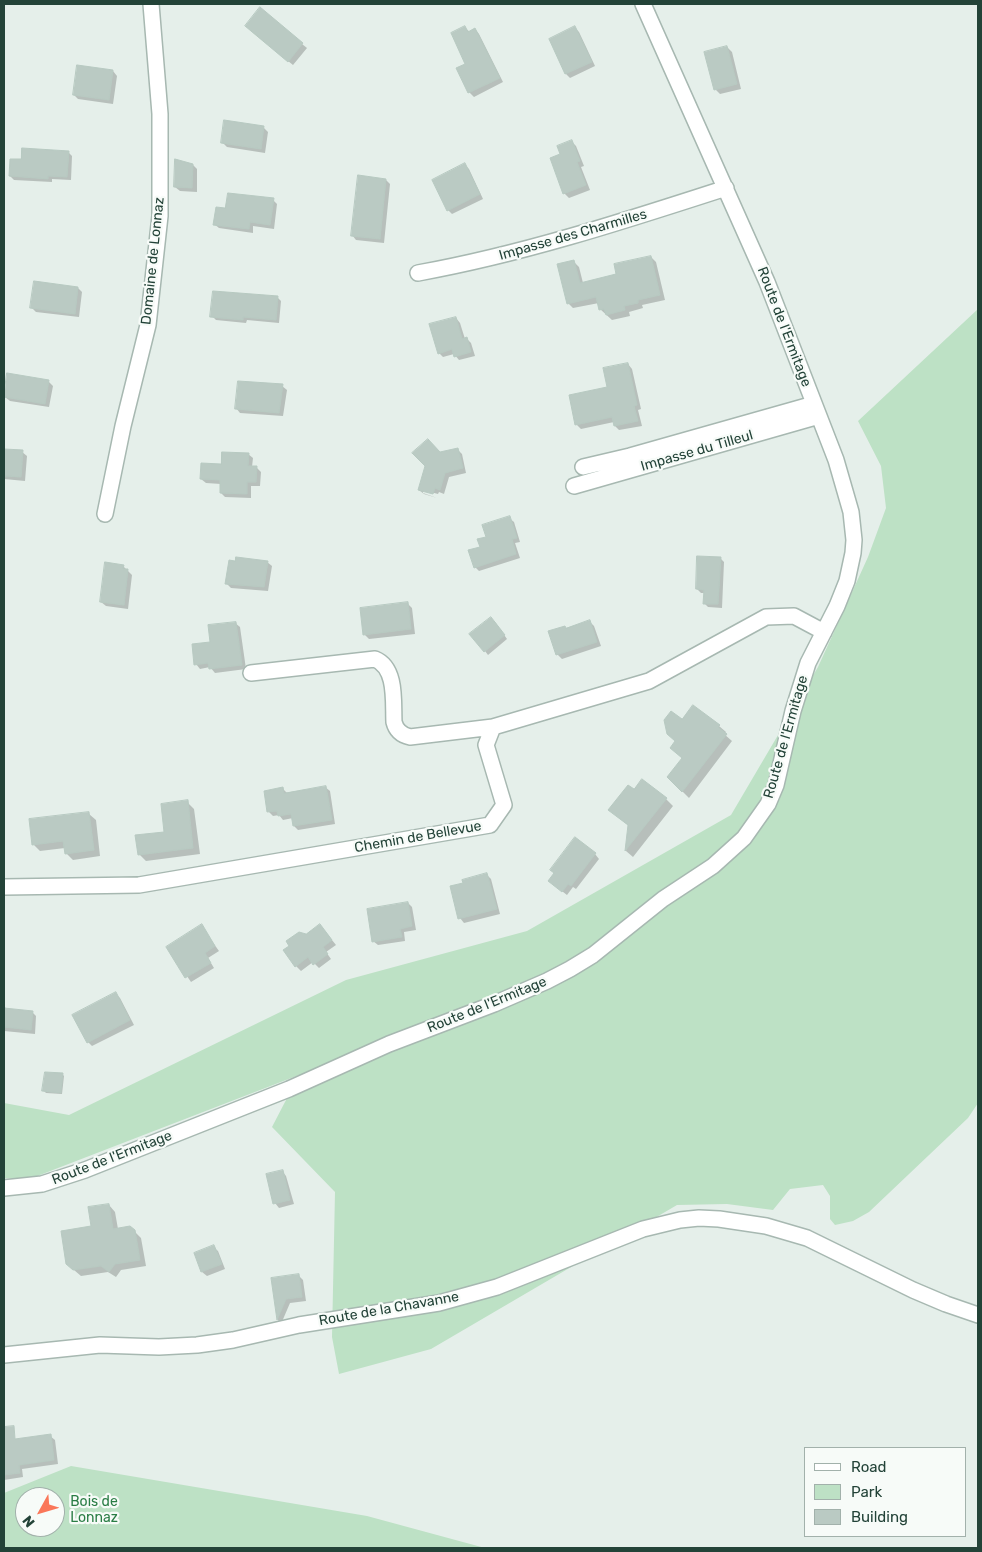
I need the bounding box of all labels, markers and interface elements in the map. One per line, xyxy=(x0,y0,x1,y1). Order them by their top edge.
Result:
street label: Domaine de Lonnaz xyxy=(138,196,168,326)
street label: Impasse des Charmilles xyxy=(497,206,649,264)
street label: Route de l'Ermitage xyxy=(753,265,815,389)
street label: Impasse du Tilleul xyxy=(639,427,755,475)
street label: Route de l'Ermitage xyxy=(760,673,812,801)
street label: Chemin de Bellevue xyxy=(353,818,483,856)
street label: Route de l'Ermitage xyxy=(425,973,549,1037)
street label: Route de l'Ermitage xyxy=(50,1127,174,1189)
street label: Route de la Chavanne xyxy=(318,1288,460,1330)
legend xyxy=(804,1447,967,1537)
text: Road xyxy=(851,1458,887,1476)
text: Park xyxy=(851,1483,882,1501)
north arrow xyxy=(15,1487,65,1537)
park label: Bois de Lonnaz xyxy=(70,1494,118,1526)
text: Building xyxy=(851,1508,908,1526)
text: N xyxy=(19,1512,39,1530)

